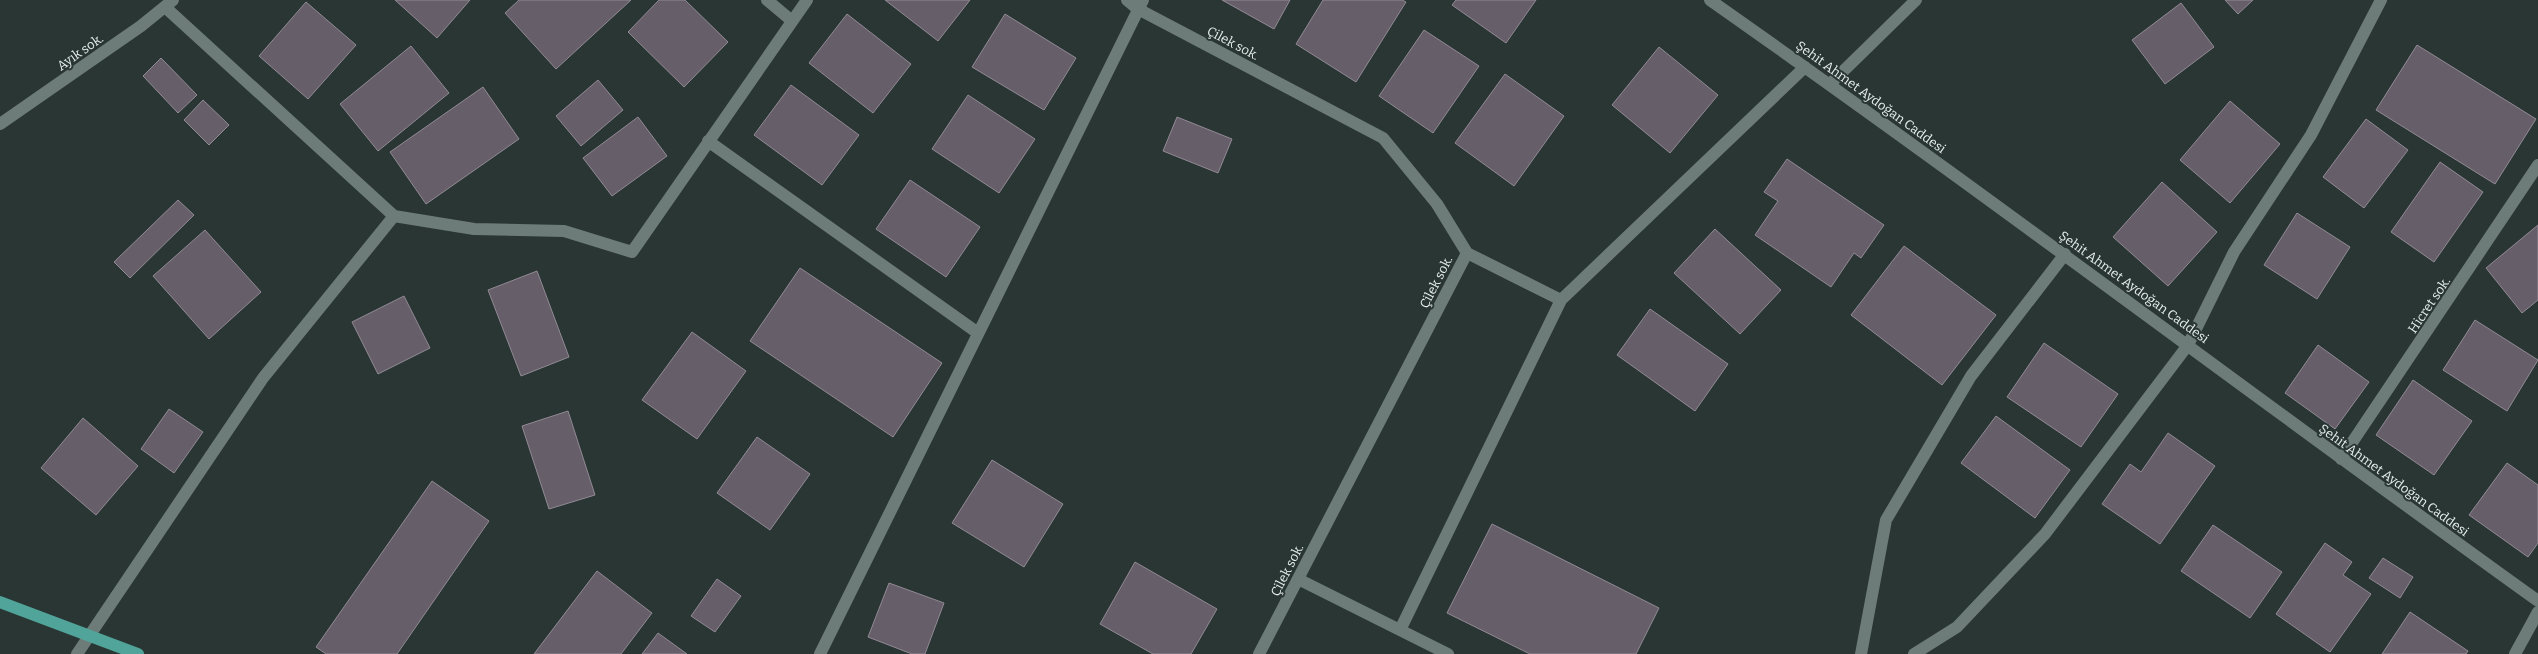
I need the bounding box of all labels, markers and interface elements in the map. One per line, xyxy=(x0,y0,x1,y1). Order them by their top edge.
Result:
street label: Çilek sok. xyxy=(1205,23,1262,63)
street label: Ayık sok. xyxy=(54,31,106,73)
street label: Şehit Ahmet Aydoğan Caddesi xyxy=(1793,38,1949,156)
street label: Şehit Ahmet Aydoğan Caddesi xyxy=(2056,228,2212,346)
street label: Çilek sok. xyxy=(1416,253,1456,311)
street label: Hicret sok. xyxy=(2405,274,2453,336)
street label: Şehit Ahmet Aydoğan Caddesi xyxy=(2316,421,2472,539)
street label: Çilek sok. xyxy=(1267,541,1307,599)

